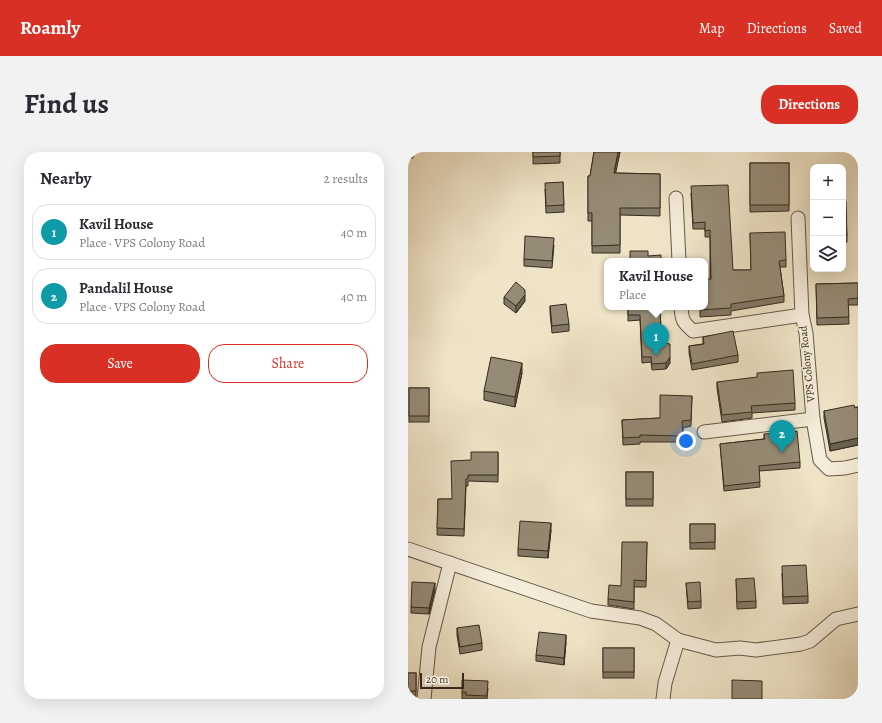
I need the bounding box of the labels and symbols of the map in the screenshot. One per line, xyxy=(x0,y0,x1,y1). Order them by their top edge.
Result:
pin: 1 xyxy=(643,323,669,356)
street label: VPS Colony Road xyxy=(796,325,819,404)
pin: 2 xyxy=(769,420,795,453)
your location xyxy=(676,431,696,451)
scale bar xyxy=(420,671,464,690)

